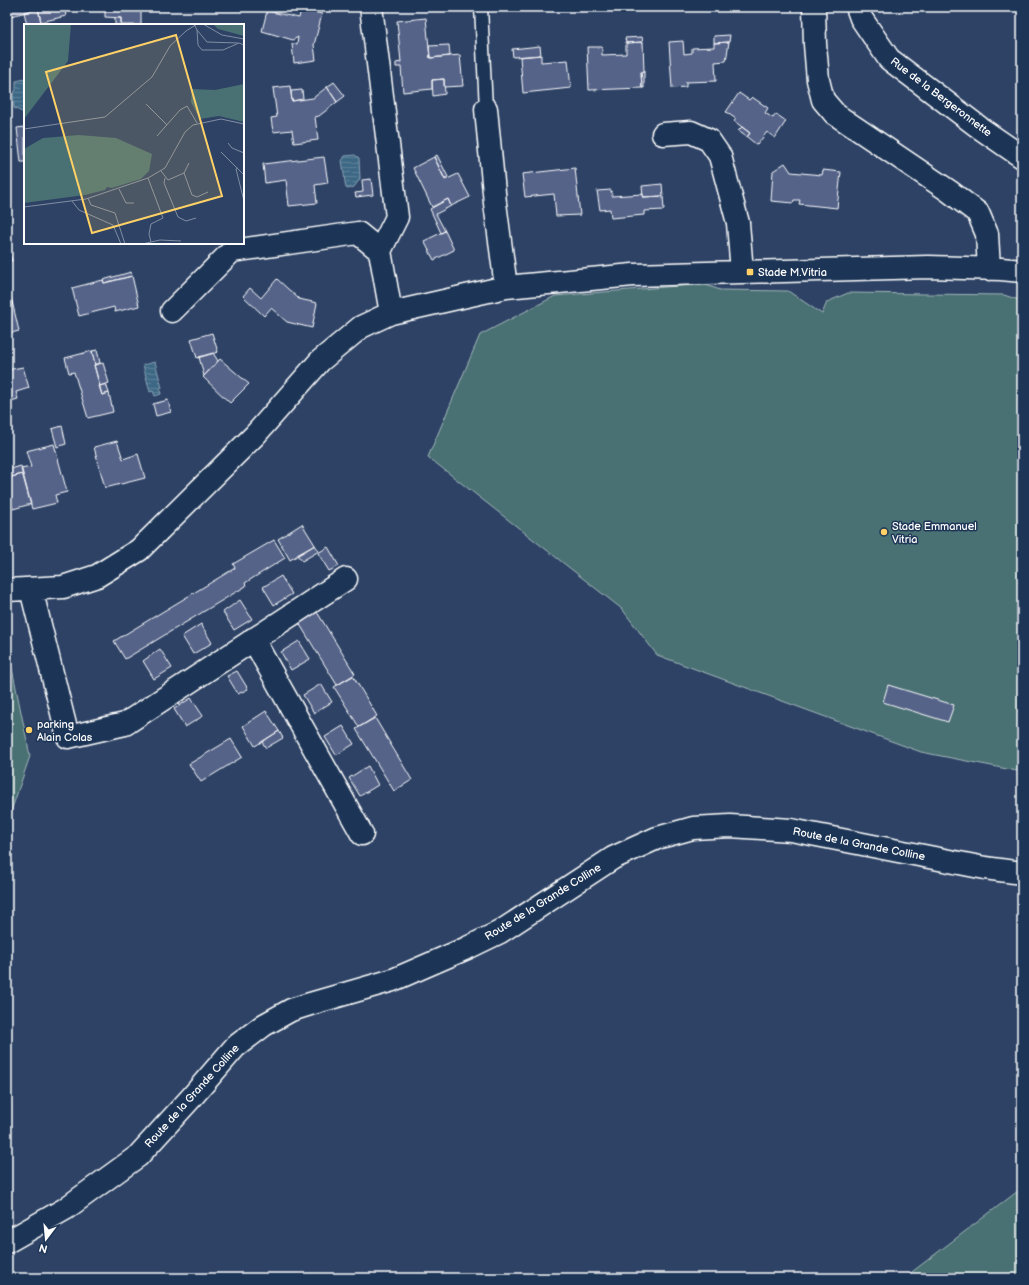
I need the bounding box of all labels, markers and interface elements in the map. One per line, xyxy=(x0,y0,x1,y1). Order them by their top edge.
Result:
inset map xyxy=(24,24,244,244)
street label: Rue de la Bergeronnette xyxy=(888,55,995,140)
place label: Stade M.Vitria xyxy=(758,266,827,279)
marker: Stade M.Vitria xyxy=(745,267,755,277)
place label: Stade Emmanuel Vitria xyxy=(892,520,977,546)
marker: Stade Emmanuel Vitria xyxy=(879,527,889,537)
place label: parking Alain Colas xyxy=(37,718,93,744)
marker: parking Alain Colas xyxy=(24,725,34,735)
street label: Route de la Grande Colline xyxy=(792,825,927,863)
street label: Route de la Grande Colline xyxy=(483,861,604,943)
street label: Route de la Grande Colline xyxy=(142,1041,242,1150)
north arrow xyxy=(26,1219,66,1259)
text: N xyxy=(38,1241,49,1256)

